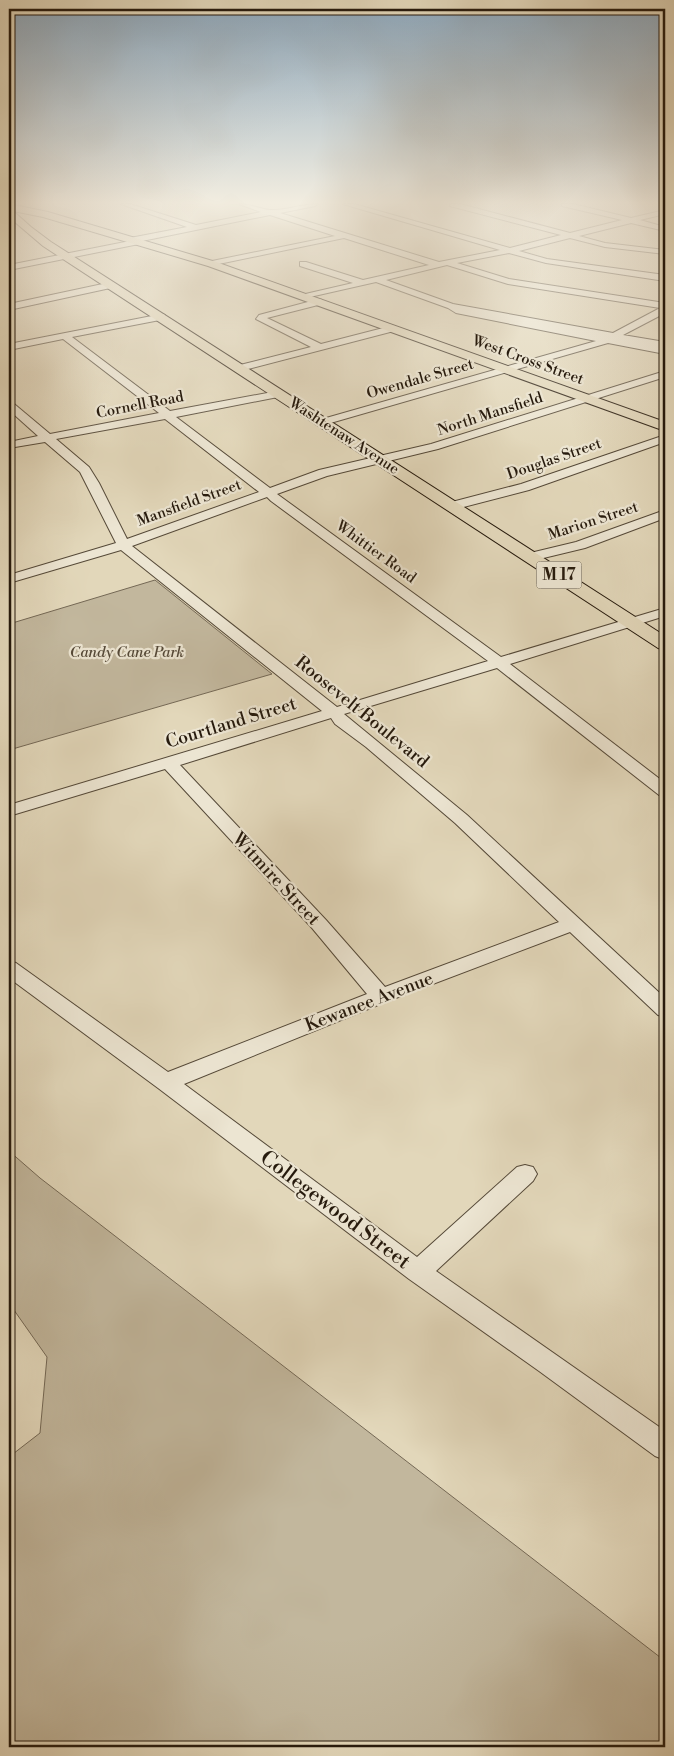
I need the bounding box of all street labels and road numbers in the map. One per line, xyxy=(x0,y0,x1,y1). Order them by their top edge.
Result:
street label: West Cross Street xyxy=(469,331,587,389)
street label: Owendale Street xyxy=(364,354,476,403)
street label: Cornell Road xyxy=(95,387,186,423)
street label: North Mansfield xyxy=(435,388,546,440)
street label: Washtenaw Avenue xyxy=(284,393,403,479)
street label: Douglas Street xyxy=(504,434,604,484)
street label: Mansfield Street xyxy=(134,475,245,531)
street label: Marion Street xyxy=(545,497,641,545)
street label: Whittier Road xyxy=(331,516,420,588)
road number: M 17 xyxy=(536,562,582,588)
street label: Roosevelt Boulevard xyxy=(290,651,434,774)
street label: Courtland Street xyxy=(163,692,300,754)
street label: Witmire Street xyxy=(226,827,325,931)
street label: Kewanee Avenue xyxy=(302,967,436,1037)
street label: Collegewood Street xyxy=(255,1145,416,1275)

